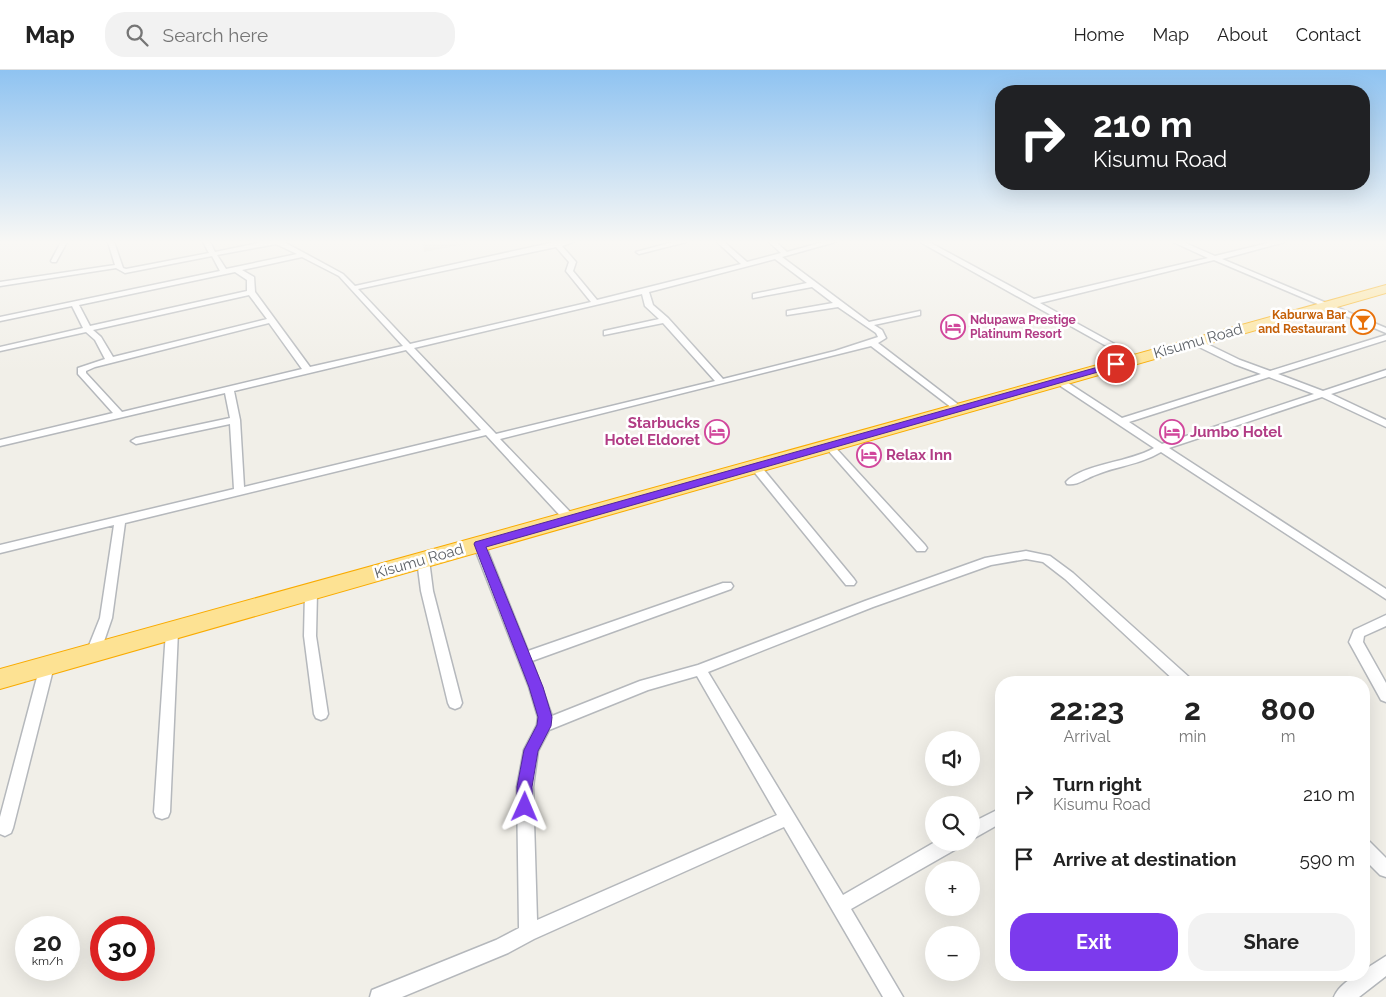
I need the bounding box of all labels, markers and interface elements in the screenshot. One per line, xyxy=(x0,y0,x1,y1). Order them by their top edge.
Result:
search box xyxy=(105,12,455,57)
text: Map xyxy=(25,20,75,49)
icon: search xyxy=(123,21,151,49)
text: Search here xyxy=(163,24,268,46)
text: Home xyxy=(1073,24,1124,45)
text: Map xyxy=(1152,24,1189,45)
text: About xyxy=(1217,24,1268,45)
text: Contact xyxy=(1296,24,1361,45)
text: 210 m xyxy=(1093,104,1193,145)
icon: right xyxy=(1010,105,1075,170)
text: Kisumu Road xyxy=(1093,146,1227,172)
place label: Kaburwa Bar and Restaurant xyxy=(1258,308,1346,336)
bar icon: Kaburwa Bar and Restaurant xyxy=(1350,309,1376,335)
place label: Ndupawa Prestige Platinum Resort xyxy=(970,313,1076,341)
hotel icon: Ndupawa Prestige Platinum Resort xyxy=(940,314,966,340)
street label: Kisumu Road xyxy=(1152,320,1244,362)
pin xyxy=(1095,343,1137,385)
icon: arrive xyxy=(1102,350,1130,378)
place label: Starbucks Hotel Eldoret xyxy=(604,414,700,449)
hotel icon: Starbucks Hotel Eldoret xyxy=(704,419,730,445)
hotel icon: Jumbo Hotel xyxy=(1159,419,1185,445)
place label: Jumbo Hotel xyxy=(1190,423,1282,441)
hotel icon: Relax Inn xyxy=(856,442,882,468)
place label: Relax Inn xyxy=(886,446,952,464)
street label: Kisumu Road xyxy=(373,540,465,582)
text: 22:23 xyxy=(1049,692,1124,727)
text: 2 xyxy=(1184,692,1201,727)
text: 800 xyxy=(1261,692,1316,727)
text: Arrival xyxy=(1063,727,1110,746)
text: min xyxy=(1179,727,1206,746)
text: m xyxy=(1281,727,1295,746)
map controls xyxy=(925,731,980,981)
button: sound xyxy=(925,731,980,786)
text: Turn right xyxy=(1053,773,1142,795)
position arrow xyxy=(498,780,550,832)
icon: right xyxy=(1010,780,1038,808)
text: 210 m xyxy=(1303,783,1355,805)
text: Kisumu Road xyxy=(1053,795,1151,814)
button: search xyxy=(925,796,980,851)
icon: arrive xyxy=(1010,845,1038,873)
text: Arrive at destination xyxy=(1053,848,1237,870)
text: 590 m xyxy=(1300,848,1355,870)
button: + xyxy=(925,861,980,916)
button: Exit xyxy=(1010,913,1178,971)
button: Share xyxy=(1188,913,1355,971)
speed limit sign: 30 xyxy=(90,916,155,981)
button: − xyxy=(925,926,980,981)
text: 20 xyxy=(33,927,62,957)
text: km/h xyxy=(32,954,63,968)

